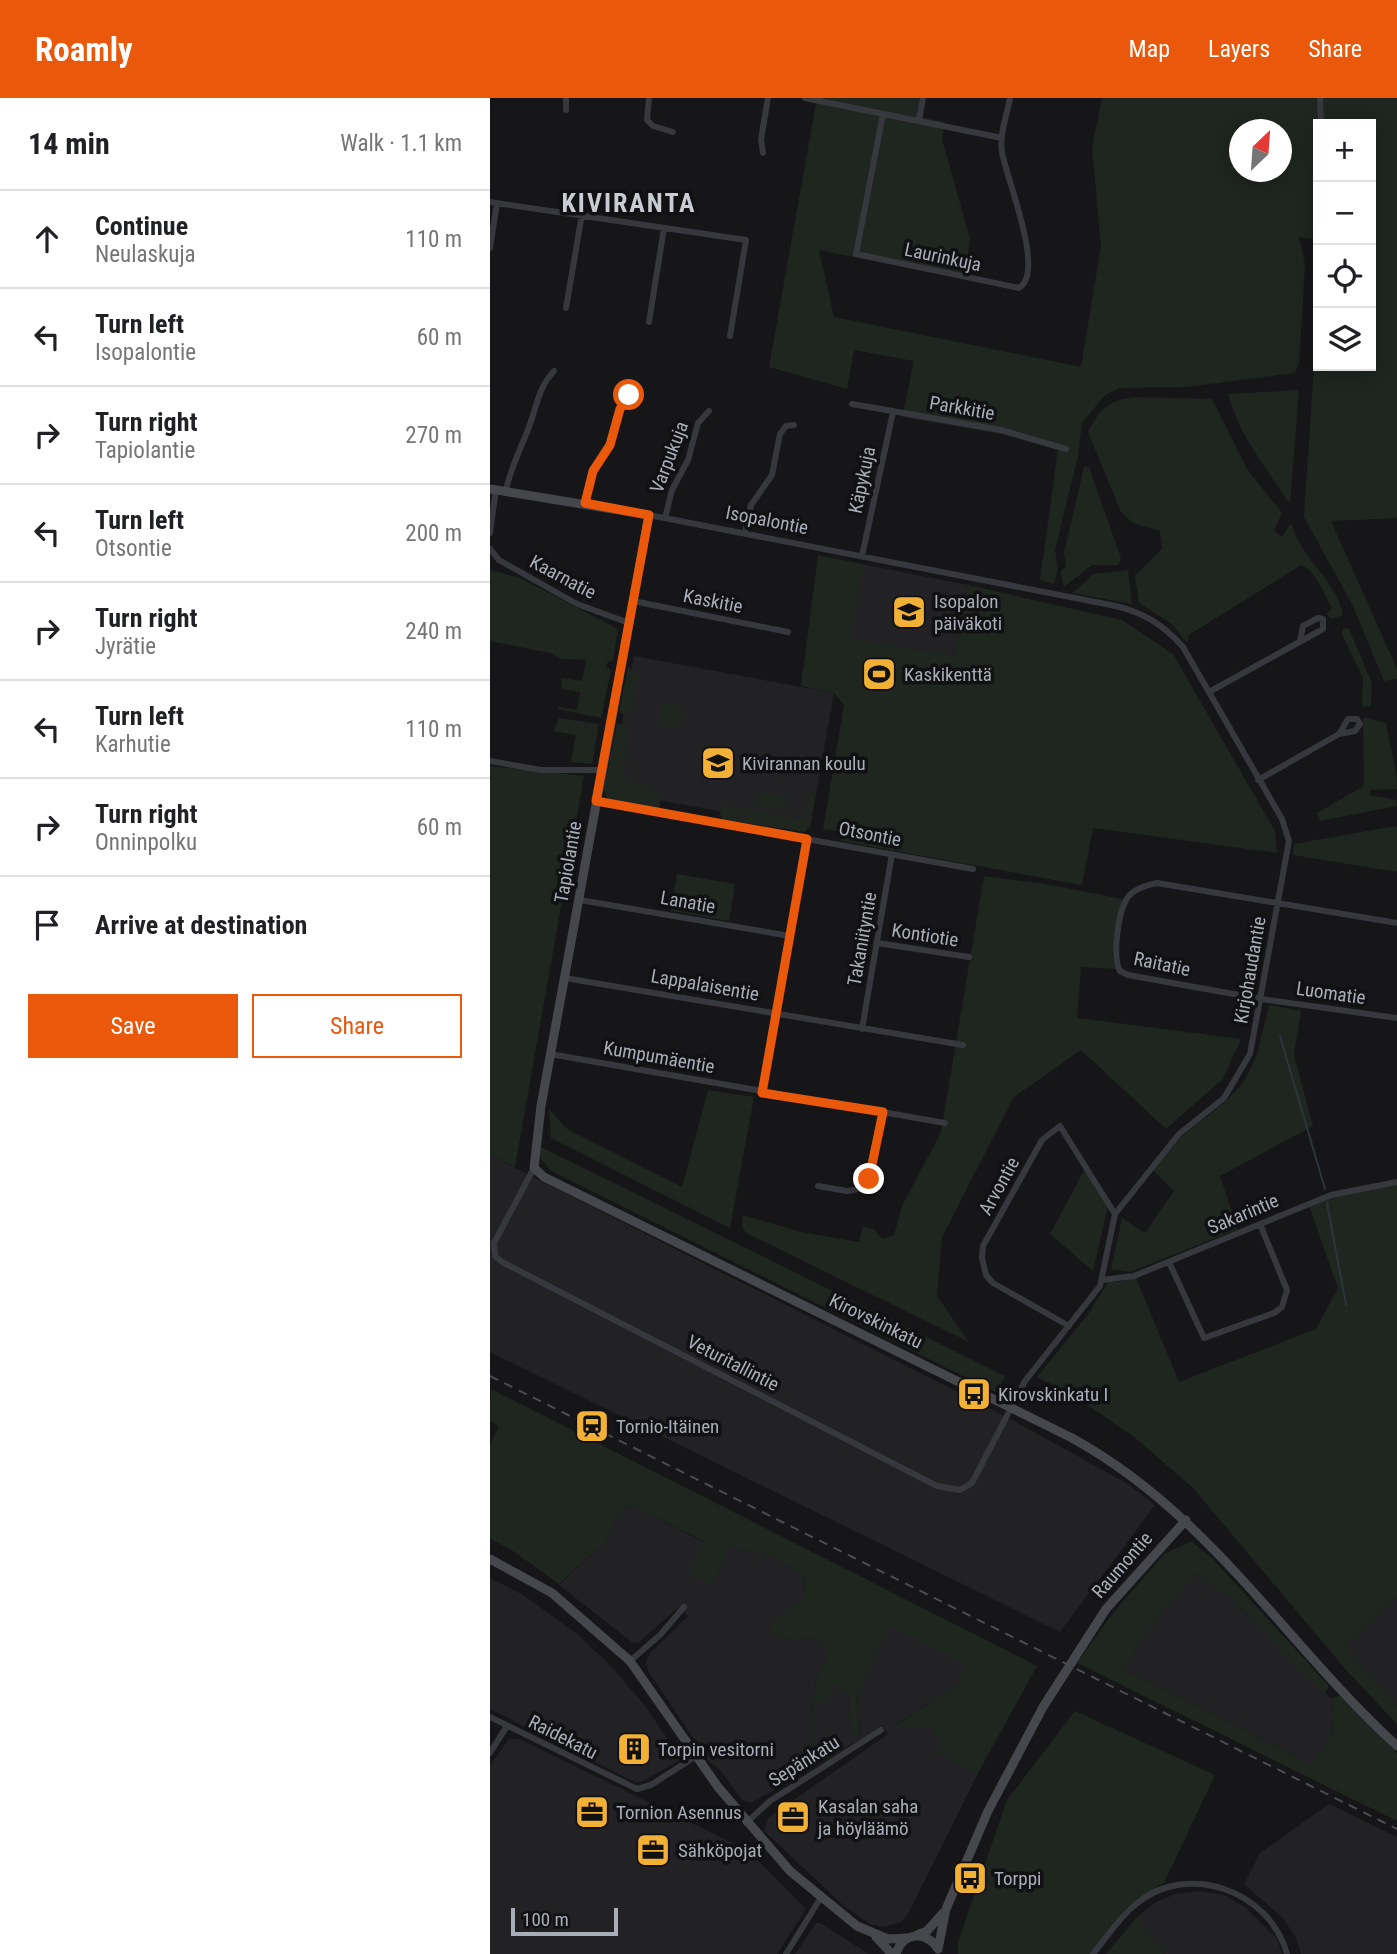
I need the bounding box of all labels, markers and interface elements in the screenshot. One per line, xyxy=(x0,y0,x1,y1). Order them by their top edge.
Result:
text: Roamly xyxy=(35,30,133,69)
text: Map xyxy=(1129,35,1170,63)
text: Layers xyxy=(1208,35,1270,63)
text: Share xyxy=(1308,35,1362,63)
north arrow xyxy=(1229,119,1292,182)
map controls xyxy=(1313,119,1376,371)
button: + xyxy=(1313,119,1376,182)
text: 14 min xyxy=(28,126,110,161)
text: Walk · 1.1 km xyxy=(340,130,462,157)
button: − xyxy=(1313,182,1376,245)
district label: KIVIRANTA xyxy=(561,188,697,218)
text: Continue xyxy=(95,211,188,241)
icon: ahead xyxy=(28,220,66,258)
text: 110 m xyxy=(405,226,462,253)
street label: Laurinkuja xyxy=(903,238,983,276)
text: Neulaskuja xyxy=(95,241,196,268)
button: locate xyxy=(1313,245,1376,308)
button: layers xyxy=(1313,308,1376,371)
text: Turn left xyxy=(95,309,184,339)
icon: left xyxy=(28,318,66,356)
text: 60 m xyxy=(417,324,462,351)
text: Isopalontie xyxy=(95,339,196,366)
route start xyxy=(613,379,644,410)
street label: Parkkitie xyxy=(928,391,996,425)
text: Turn right xyxy=(95,407,197,437)
icon: right xyxy=(28,416,66,454)
street label: Varpukuja xyxy=(645,418,693,496)
text: 270 m xyxy=(405,422,462,449)
text: Tapiolantie xyxy=(95,437,195,464)
street label: Käpykuja xyxy=(844,444,880,516)
street label: Isopalontie xyxy=(724,501,810,539)
text: Turn left xyxy=(95,505,184,535)
icon: left xyxy=(28,514,66,552)
text: 200 m xyxy=(405,520,462,547)
text: Otsontie xyxy=(95,535,172,562)
street label: Kaarnatie xyxy=(526,550,600,604)
street label: Kaskitie xyxy=(681,584,745,618)
place label: Isopalon päiväkoti xyxy=(934,590,1002,635)
school or university icon: Isopalon päiväkoti xyxy=(890,593,928,631)
text: Turn right xyxy=(95,603,197,633)
icon: right xyxy=(28,612,66,650)
text: 240 m xyxy=(405,618,462,645)
text: Jyrätie xyxy=(95,633,156,660)
sports icon: Kaskikenttä xyxy=(860,655,898,693)
place label: Kaskikenttä xyxy=(904,663,992,686)
text: Turn left xyxy=(95,701,184,731)
icon: left xyxy=(28,710,66,748)
text: 110 m xyxy=(405,716,462,743)
text: Karhutie xyxy=(95,731,171,758)
school or university icon: Kivirannan koulu xyxy=(699,744,737,782)
place label: Kivirannan koulu xyxy=(742,752,866,775)
text: Turn right xyxy=(95,799,197,829)
icon: right xyxy=(28,808,66,846)
text: 60 m xyxy=(417,814,462,841)
street label: Otsontie xyxy=(837,817,903,851)
street label: Tapiolantie xyxy=(549,819,587,905)
text: Onninpolku xyxy=(95,829,197,856)
street label: Lanatie xyxy=(659,886,717,918)
street label: Takaniityntie xyxy=(842,890,882,988)
icon: arrive xyxy=(28,906,66,944)
text: Arrive at destination xyxy=(95,910,307,940)
street label: Kirjohaudantie xyxy=(1229,915,1271,1025)
street label: Kontiotie xyxy=(890,918,960,952)
street label: Raitatie xyxy=(1132,947,1192,981)
street label: Lappalaisentie xyxy=(649,964,761,1006)
street label: Luomatie xyxy=(1295,977,1367,1009)
button: Save xyxy=(28,994,238,1058)
button: Share xyxy=(252,994,462,1058)
street label: Kumpumäentie xyxy=(602,1036,717,1078)
street label: Arvontie xyxy=(974,1153,1024,1219)
route end xyxy=(853,1163,884,1194)
street label: Sakarintie xyxy=(1204,1189,1282,1239)
street label: Kirovskinkatu xyxy=(826,1288,926,1354)
street label: Veturitallintie xyxy=(683,1330,783,1396)
bus stop icon: Kirovskinkatu I xyxy=(955,1375,993,1413)
place label: Kirovskinkatu I xyxy=(998,1383,1108,1406)
station icon: Tornio-Itäinen xyxy=(573,1407,611,1445)
place label: Tornio-Itäinen xyxy=(616,1415,719,1438)
street label: Raumontie xyxy=(1087,1527,1157,1603)
street label: Raidekatu xyxy=(525,1710,601,1764)
building icon: Torpin vesitorni xyxy=(615,1730,653,1768)
street label: Sepänkatu xyxy=(764,1730,844,1792)
place label: Torpin vesitorni xyxy=(658,1738,774,1761)
office icon: Tornion Asennus xyxy=(573,1793,611,1831)
place label: Kasalan saha ja höyläämö xyxy=(817,1795,918,1840)
office icon: Kasalan saha ja höyläämö xyxy=(774,1798,812,1836)
place label: Tornion Asennus xyxy=(616,1801,742,1824)
office icon: Sähköpojat xyxy=(634,1831,672,1869)
place label: Sähköpojat xyxy=(678,1839,762,1862)
bus stop icon: Torppi xyxy=(951,1859,989,1897)
place label: Torppi xyxy=(994,1867,1041,1890)
scale bar xyxy=(511,1905,618,1937)
text: 100 m xyxy=(522,1908,569,1931)

